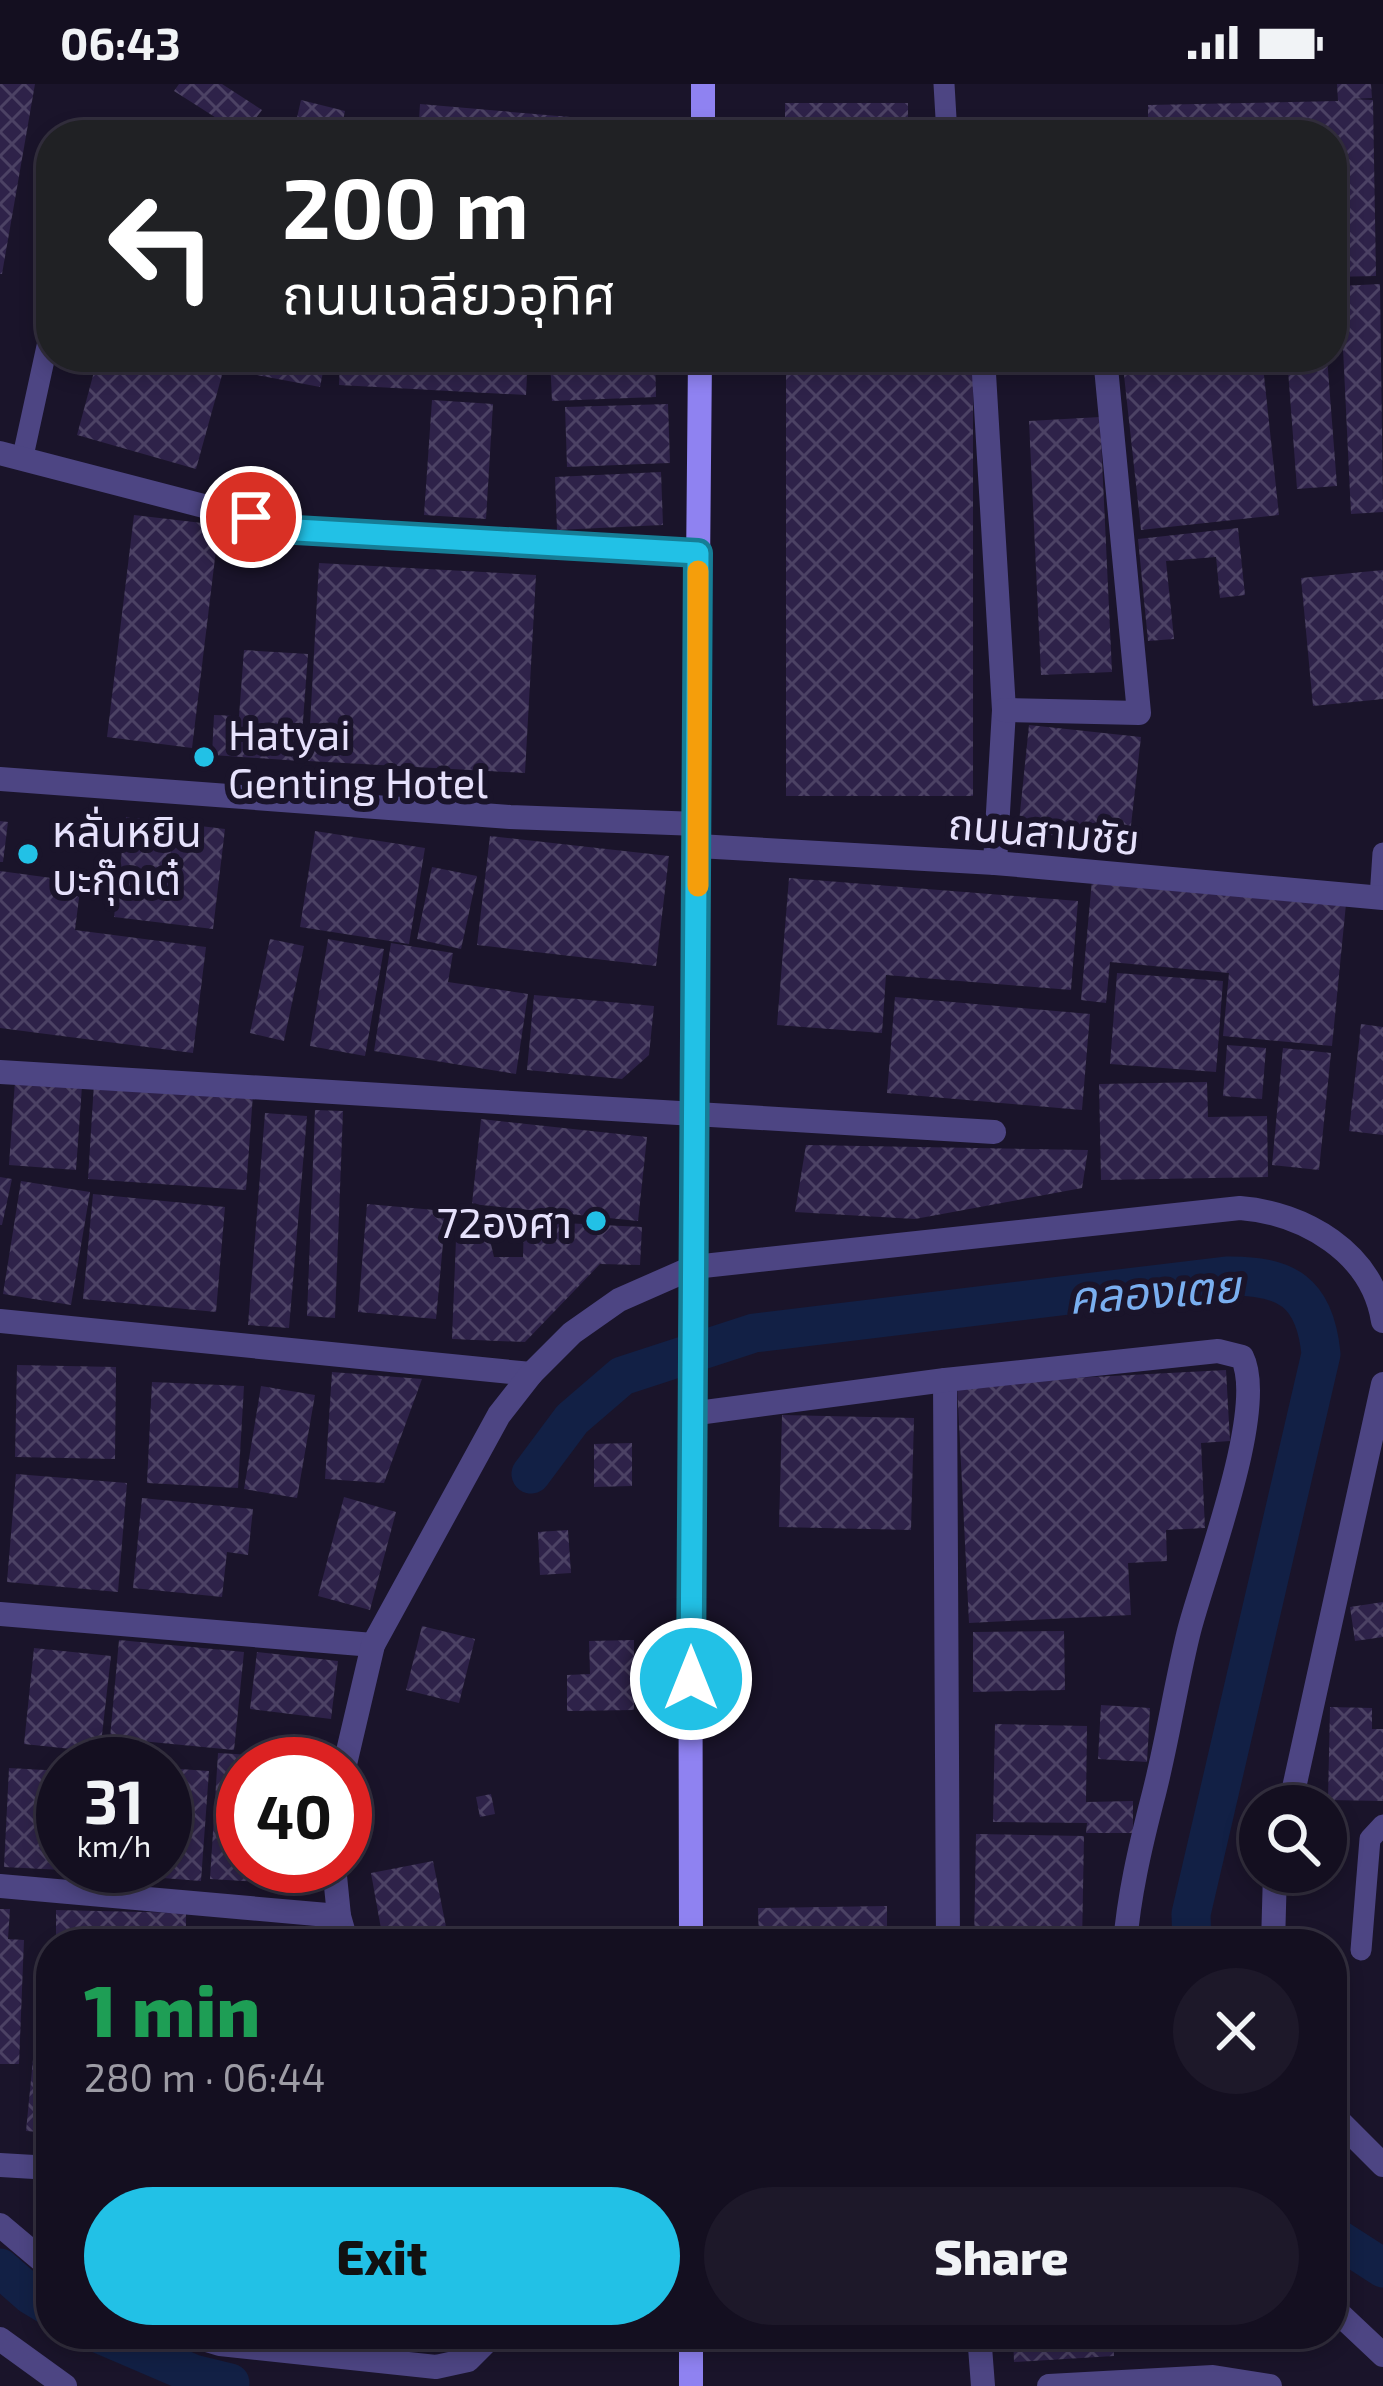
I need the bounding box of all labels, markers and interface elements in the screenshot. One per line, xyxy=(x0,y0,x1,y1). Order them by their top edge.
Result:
text: 06:43 xyxy=(60,15,181,69)
text: 200 m xyxy=(282,155,529,256)
icon: left xyxy=(84,168,240,324)
text: ถนนเฉลียวอุทิศ xyxy=(282,260,616,325)
pin xyxy=(200,466,302,568)
icon: arrive xyxy=(218,484,284,550)
place label: Hatyai Genting Hotel xyxy=(228,708,488,806)
marker: Hatyai Genting Hotel xyxy=(191,744,217,770)
street label: ถนนสามชัย xyxy=(946,797,1142,863)
place label: หลั่นหยิน บะกุ๊ดเต๋ xyxy=(52,805,202,906)
marker: หลั่นหยิน บะกุ๊ดเต๋ xyxy=(15,841,41,867)
place label: 72องศา xyxy=(437,1196,572,1246)
marker: 72องศา xyxy=(583,1208,609,1234)
water label: คลองเตย xyxy=(1067,1257,1245,1323)
position arrow xyxy=(628,1616,754,1742)
speed limit sign: 40 xyxy=(216,1737,372,1893)
text: 31 xyxy=(84,1764,144,1836)
map controls xyxy=(1239,1785,1347,1893)
button: search xyxy=(1239,1785,1347,1893)
text: km/h xyxy=(77,1827,151,1863)
text: 1 min xyxy=(84,1965,260,2051)
button: close xyxy=(1173,1968,1299,2094)
text: 280 m · 06:44 xyxy=(84,2053,326,2100)
button: Exit xyxy=(84,2187,680,2325)
button: Share xyxy=(704,2187,1299,2325)

